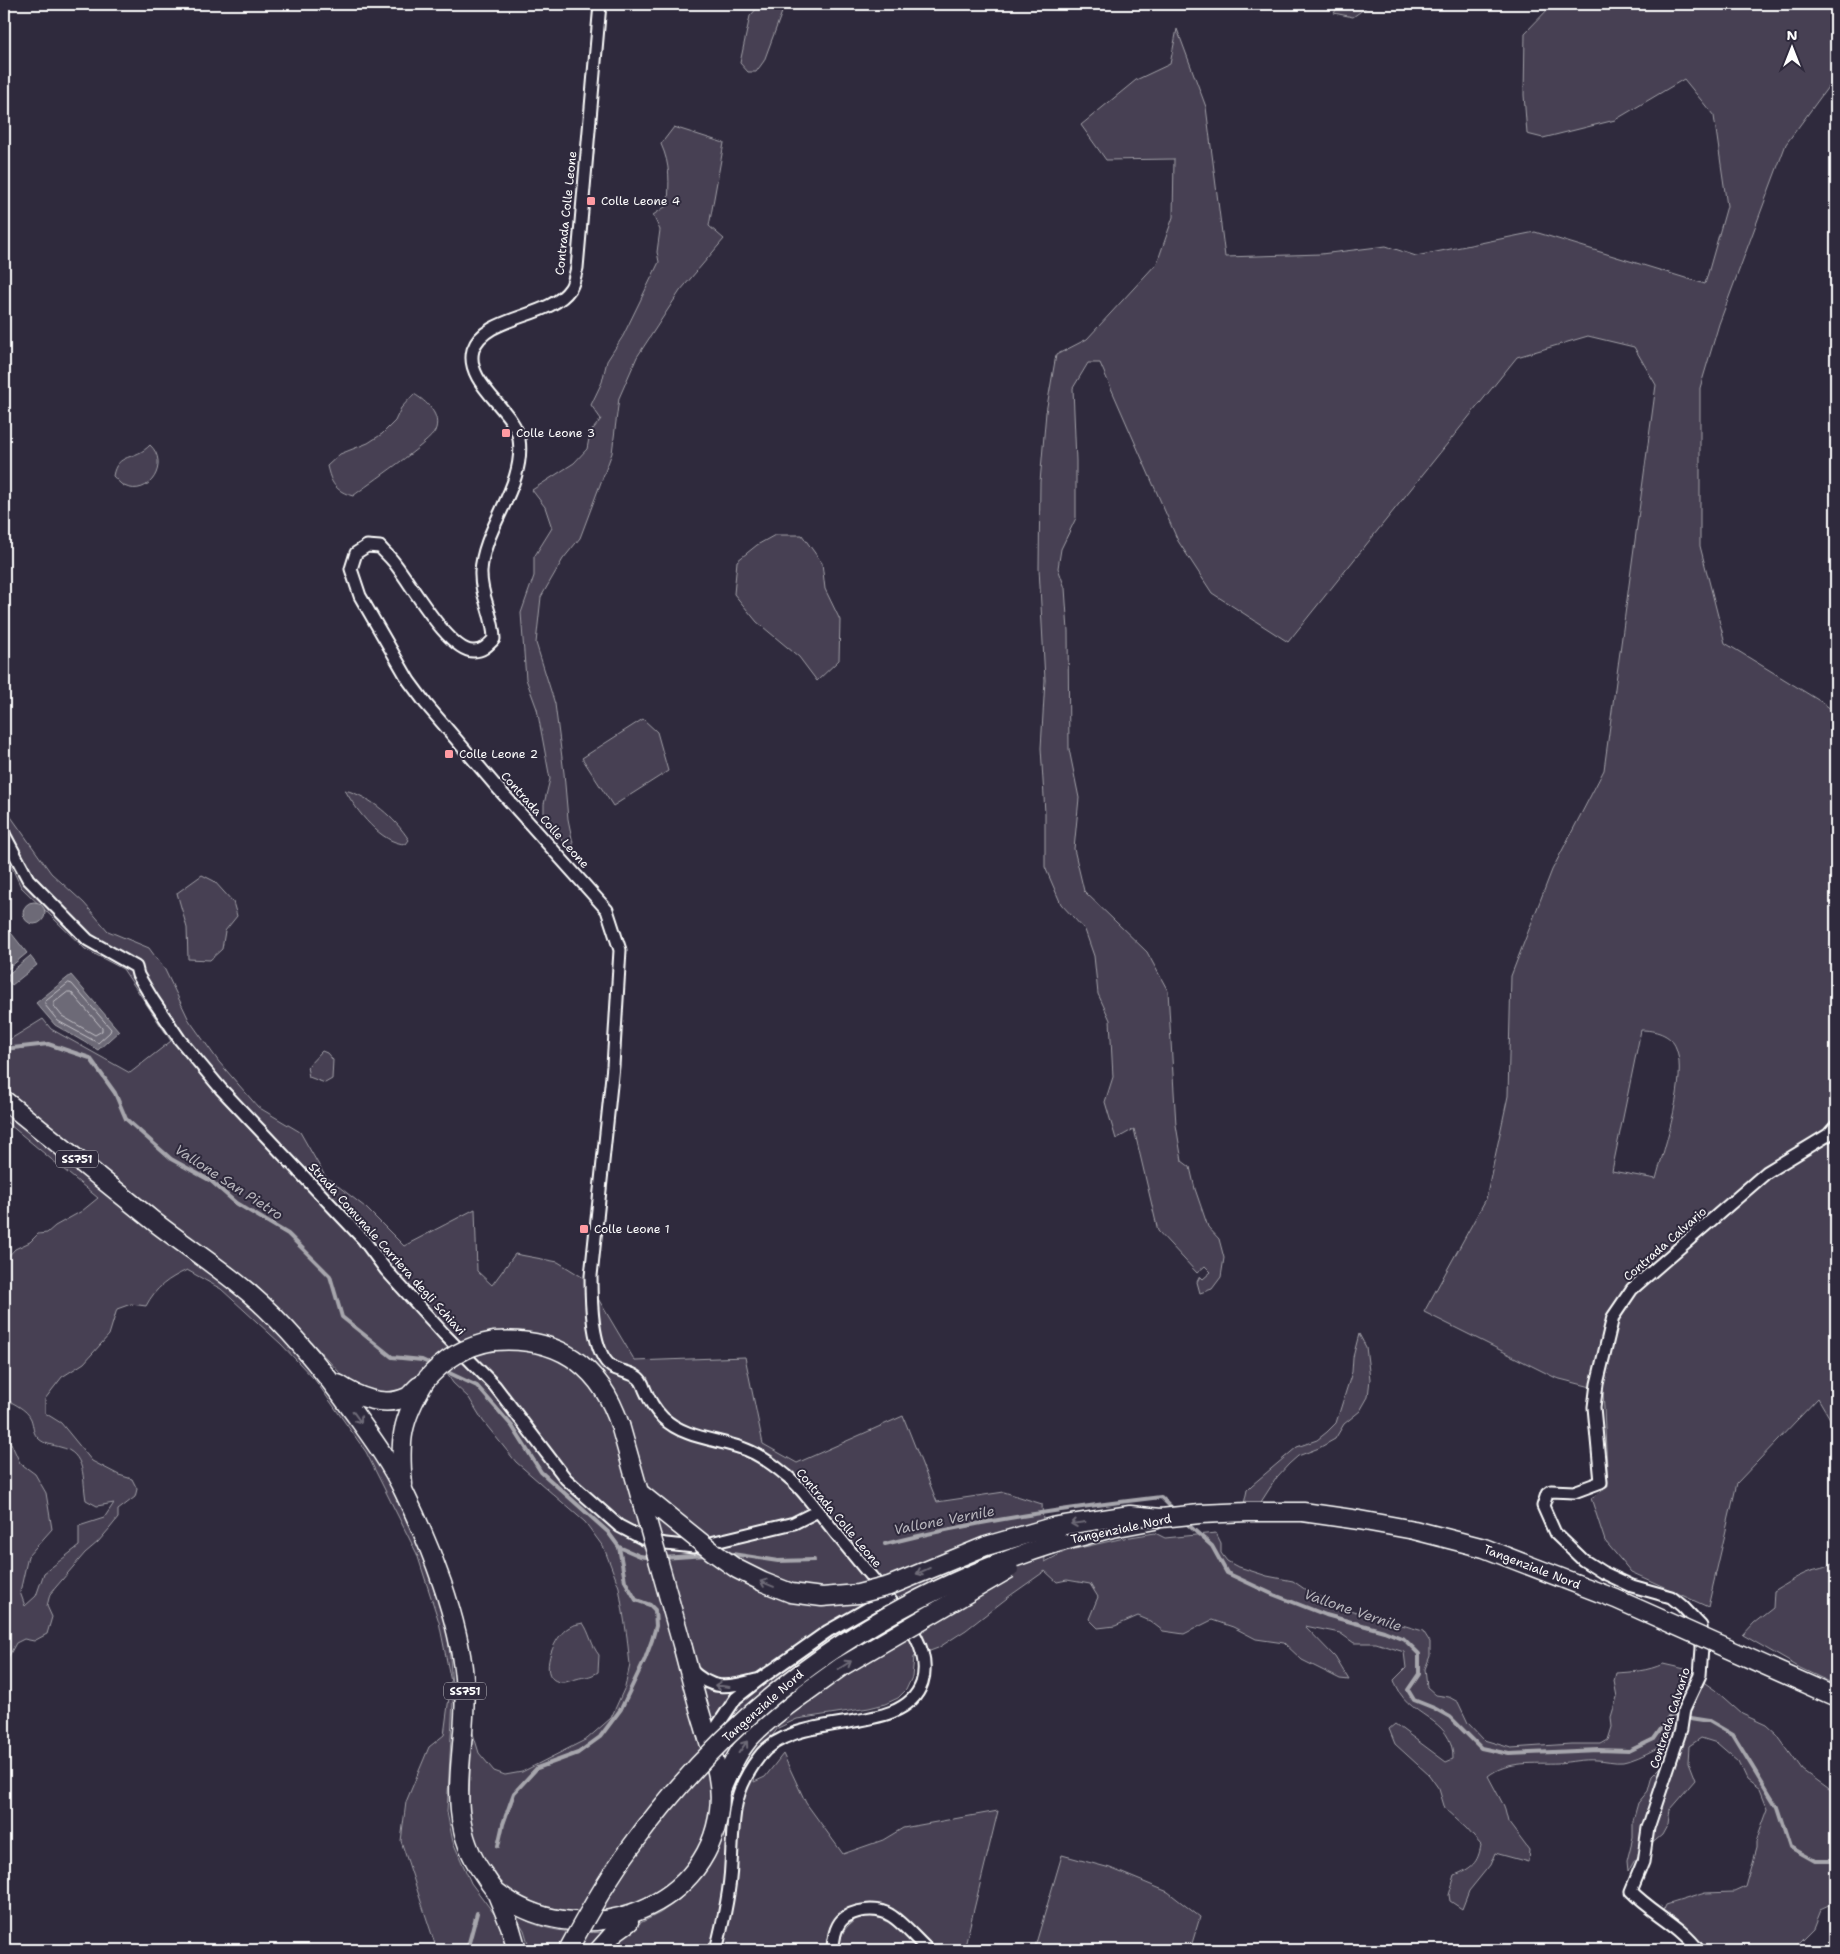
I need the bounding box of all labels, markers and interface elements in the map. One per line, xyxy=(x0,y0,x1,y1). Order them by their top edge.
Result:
north arrow xyxy=(1768,22,1818,72)
text: N xyxy=(1786,26,1798,44)
street label: Contrada Colle Leone xyxy=(552,150,580,276)
place label: Colle Leone 4 xyxy=(601,193,680,209)
marker: Colle Leone 4 xyxy=(585,195,597,207)
place label: Colle Leone 3 xyxy=(516,425,595,441)
marker: Colle Leone 3 xyxy=(500,427,512,439)
place label: Colle Leone 2 xyxy=(459,746,538,762)
marker: Colle Leone 2 xyxy=(443,748,455,760)
street label: Contrada Colle Leone xyxy=(497,768,593,872)
water label: Vallone San Pietro xyxy=(171,1140,287,1224)
road number: SS751 xyxy=(56,1150,98,1168)
street label: Strada Comunale Carriera degli Schiavi xyxy=(305,1159,469,1339)
street label: Contrada Calvario xyxy=(1620,1203,1710,1285)
place label: Colle Leone 1 xyxy=(594,1221,670,1237)
marker: Colle Leone 1 xyxy=(578,1223,590,1235)
one-way arrow xyxy=(352,1410,362,1424)
street label: Contrada Colle Leone xyxy=(793,1465,885,1571)
water label: Vallone Vernile xyxy=(892,1501,996,1539)
street label: Tangenziale Nord xyxy=(1069,1510,1173,1547)
one-way arrow xyxy=(1070,1518,1086,1528)
street label: Tangenziale Nord xyxy=(1481,1541,1583,1593)
one-way arrow xyxy=(916,1567,932,1576)
one-way arrow xyxy=(760,1578,775,1588)
water label: Vallone Vernile xyxy=(1302,1585,1404,1635)
one-way arrow xyxy=(837,1660,851,1670)
street label: Contrada Calvario xyxy=(1646,1665,1694,1771)
street label: Tangenziale Nord xyxy=(719,1666,807,1746)
one-way arrow xyxy=(714,1680,730,1690)
road number: SS751 xyxy=(444,1682,486,1700)
one-way arrow xyxy=(738,1740,748,1754)

